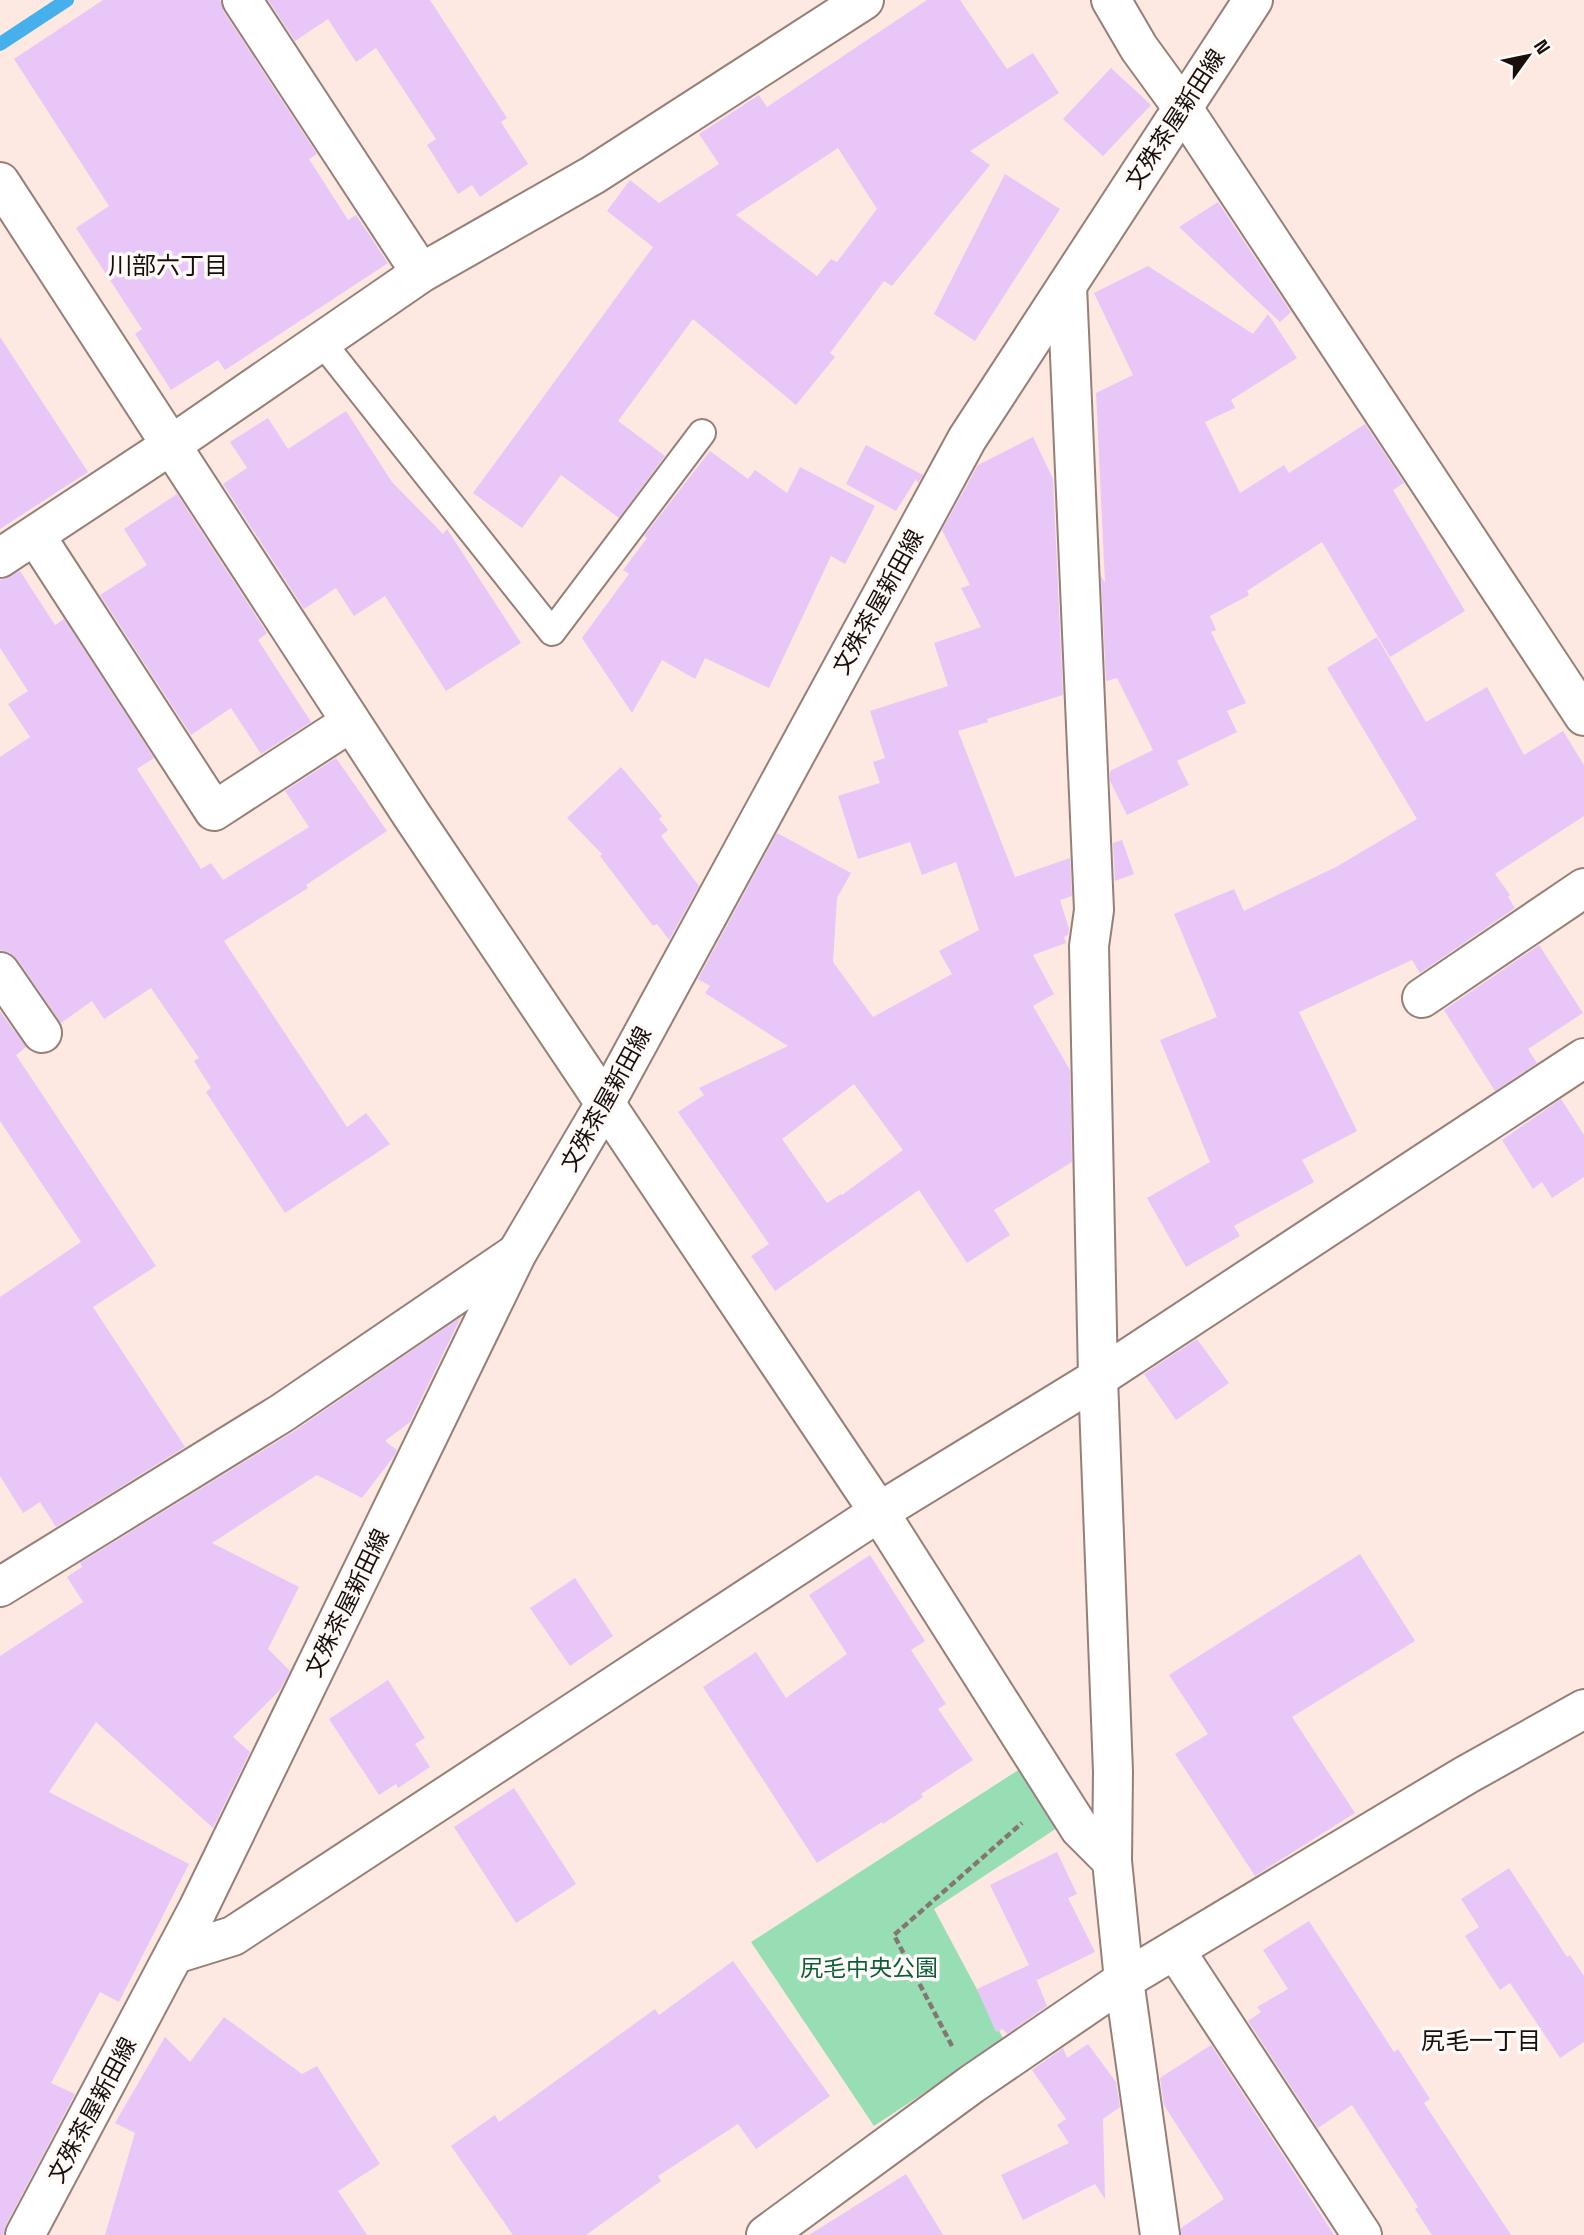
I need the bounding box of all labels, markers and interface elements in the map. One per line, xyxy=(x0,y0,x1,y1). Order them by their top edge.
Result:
north arrow xyxy=(1493,21,1563,91)
text: N xyxy=(1528,35,1556,59)
street label: 文殊茶屋新田線 xyxy=(1119,43,1231,195)
district label: 川部六丁目 xyxy=(108,250,228,281)
street label: 文殊茶屋新田線 xyxy=(826,524,930,680)
street label: 文殊茶屋新田線 xyxy=(554,1021,658,1177)
street label: 文殊茶屋新田線 xyxy=(298,1524,396,1682)
park label: 尻毛中央公園 xyxy=(800,1953,938,1983)
district label: 尻毛一丁目 xyxy=(1421,2025,1541,2056)
street label: 文殊茶屋新田線 xyxy=(41,2032,143,2188)

